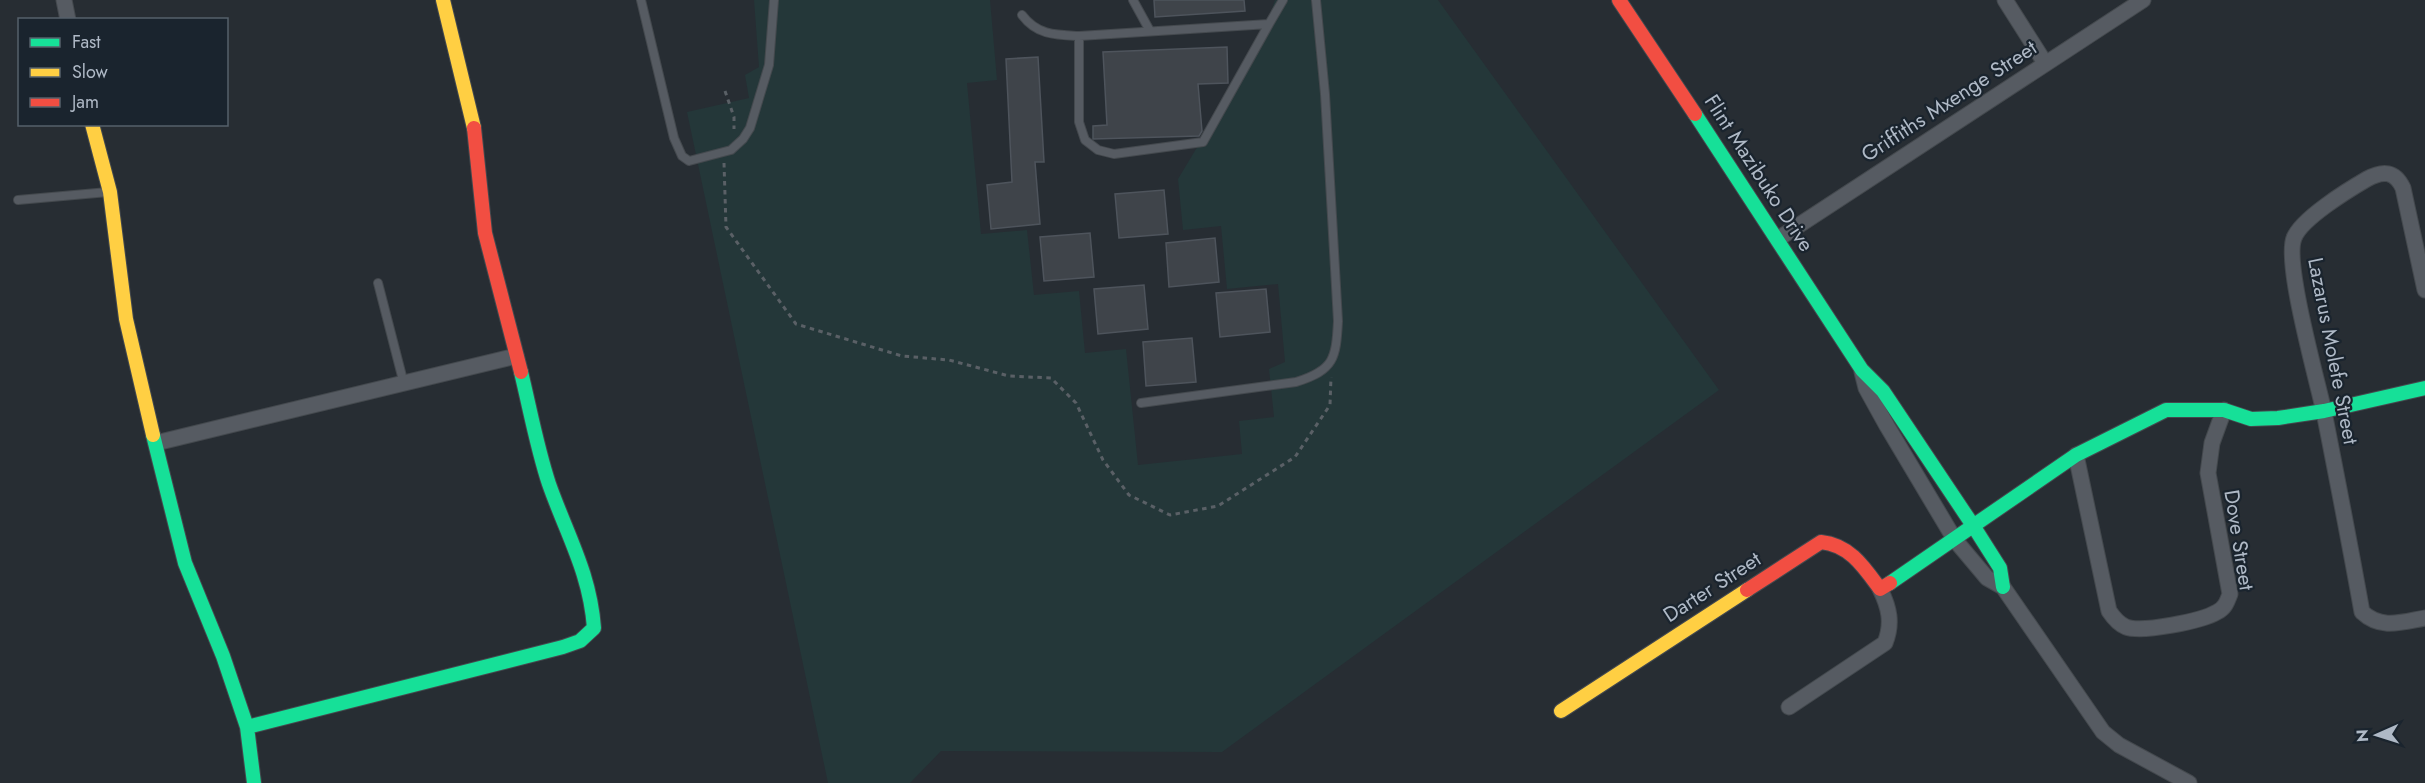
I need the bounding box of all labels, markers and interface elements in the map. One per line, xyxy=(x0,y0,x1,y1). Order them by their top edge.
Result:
legend xyxy=(18,18,228,126)
text: Fast xyxy=(72,29,101,55)
street label: Griffiths Mxenge Street xyxy=(1855,33,2043,169)
text: Slow xyxy=(72,59,109,85)
text: Jam xyxy=(70,89,99,115)
street label: Flint Mazibuko Drive xyxy=(1697,89,1821,258)
street label: Lazarus Molefe Street xyxy=(2300,255,2366,447)
street label: Dove Street xyxy=(2216,487,2262,593)
street label: Darter Street xyxy=(1657,544,1767,630)
north arrow xyxy=(2347,705,2407,765)
text: N xyxy=(2351,729,2374,743)

